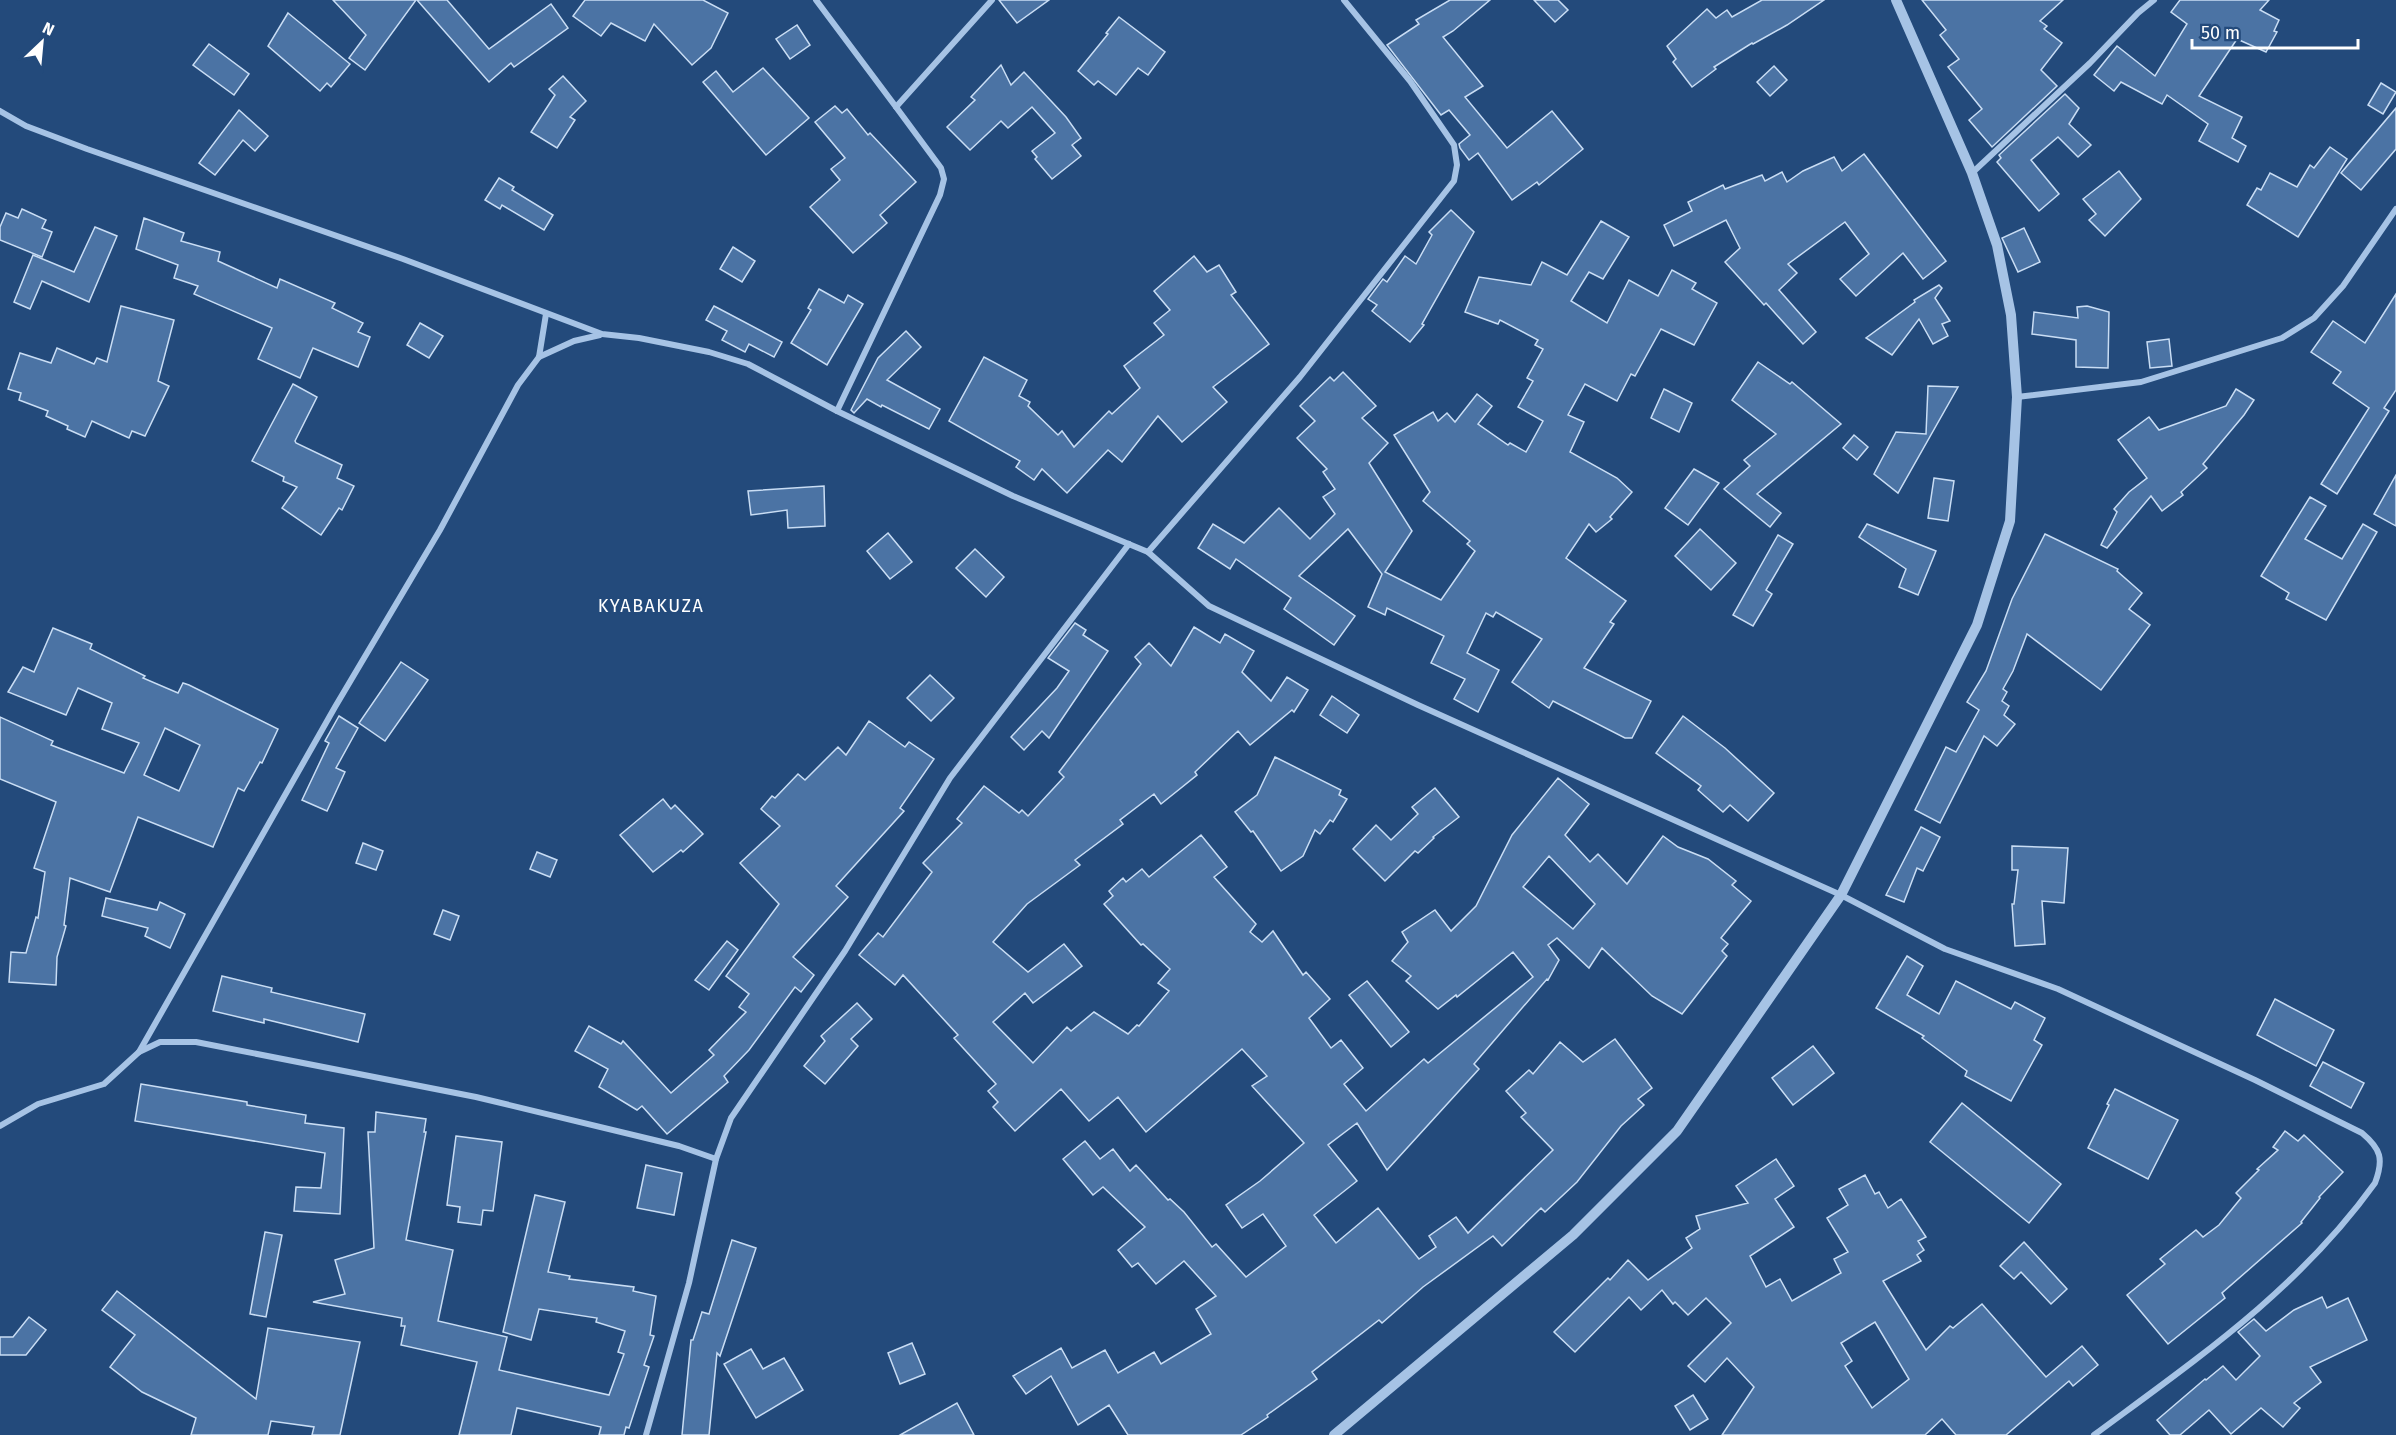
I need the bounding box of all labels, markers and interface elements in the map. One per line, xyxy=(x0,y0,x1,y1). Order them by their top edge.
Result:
north arrow xyxy=(12,12,72,72)
scale bar xyxy=(2192,12,2358,50)
text: N xyxy=(39,18,57,40)
text: 50 m xyxy=(2201,22,2240,44)
district label: KYABAKUZA xyxy=(598,595,704,617)

